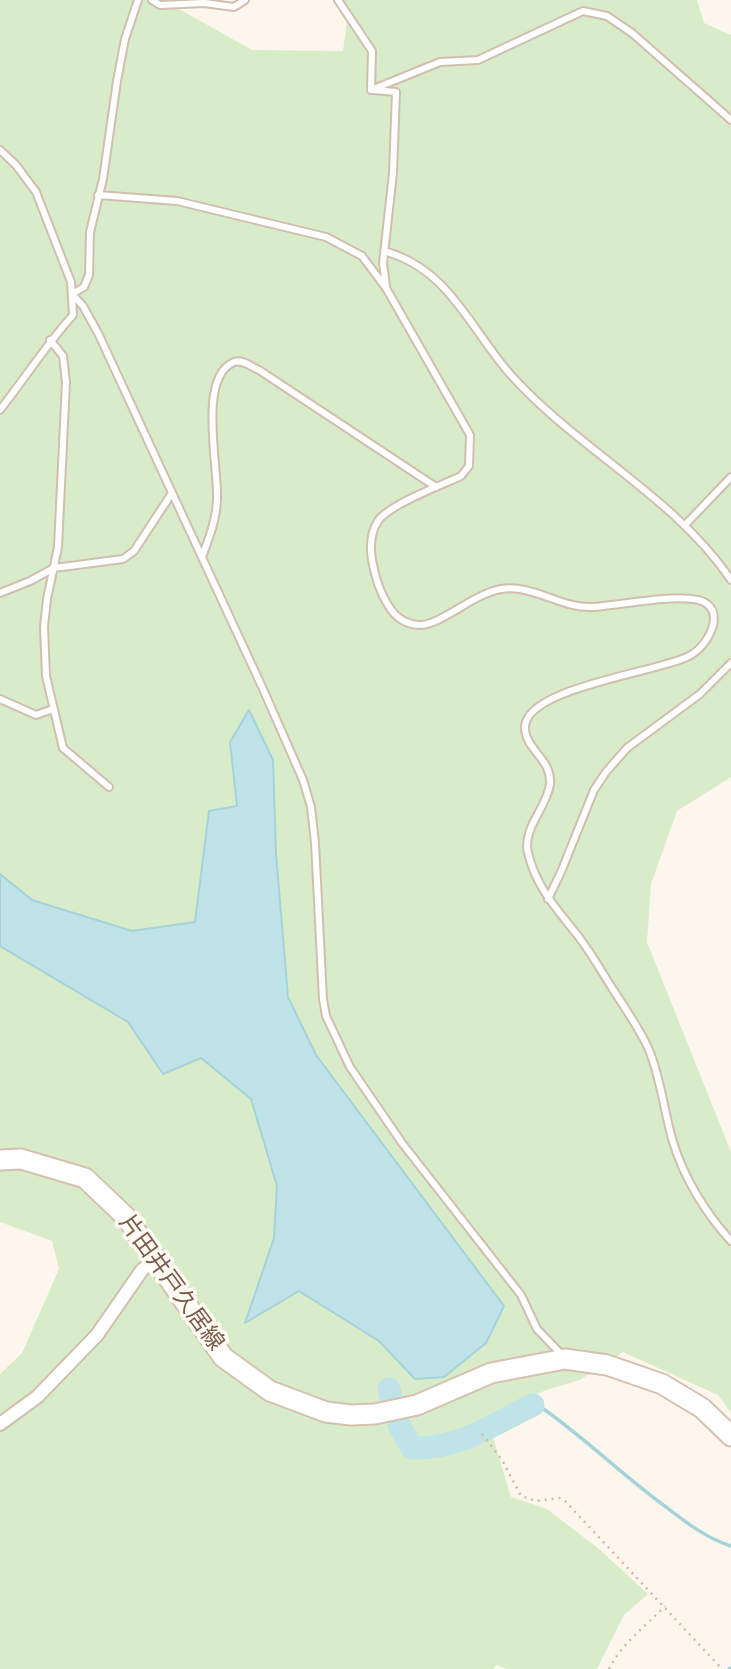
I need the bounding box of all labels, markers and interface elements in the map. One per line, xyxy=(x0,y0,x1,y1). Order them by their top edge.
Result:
street label: 片田井戸久居線 xyxy=(113,1210,229,1356)

